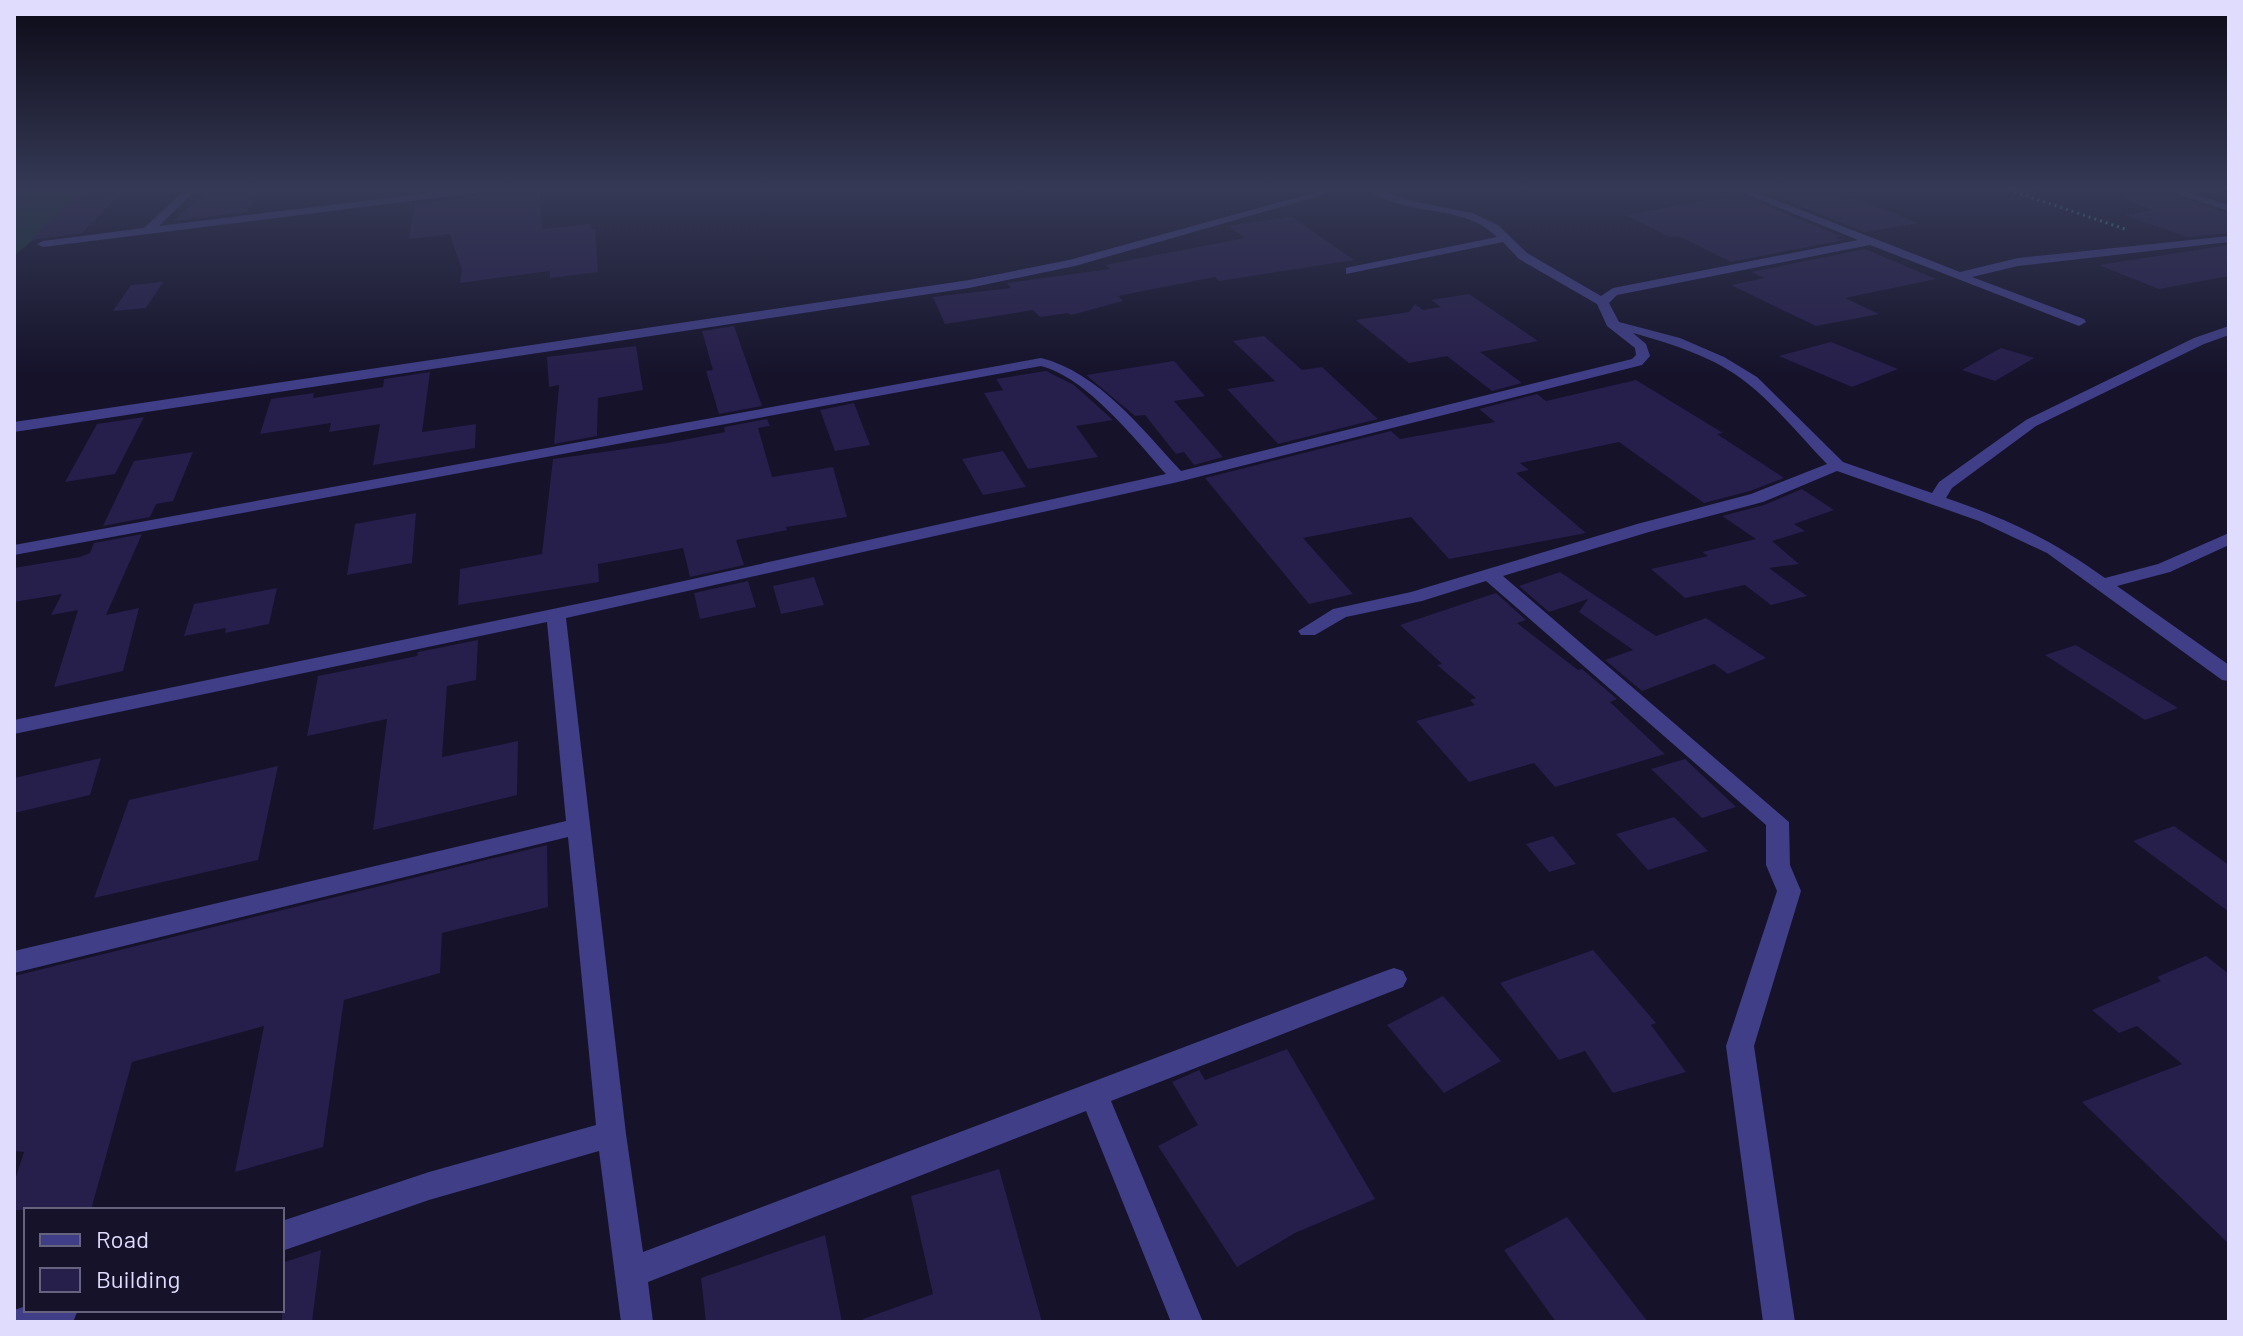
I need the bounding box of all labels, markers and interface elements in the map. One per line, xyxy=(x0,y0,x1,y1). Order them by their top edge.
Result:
legend xyxy=(24,1208,284,1312)
text: Road xyxy=(96,1224,149,1253)
text: Building xyxy=(96,1264,180,1293)

